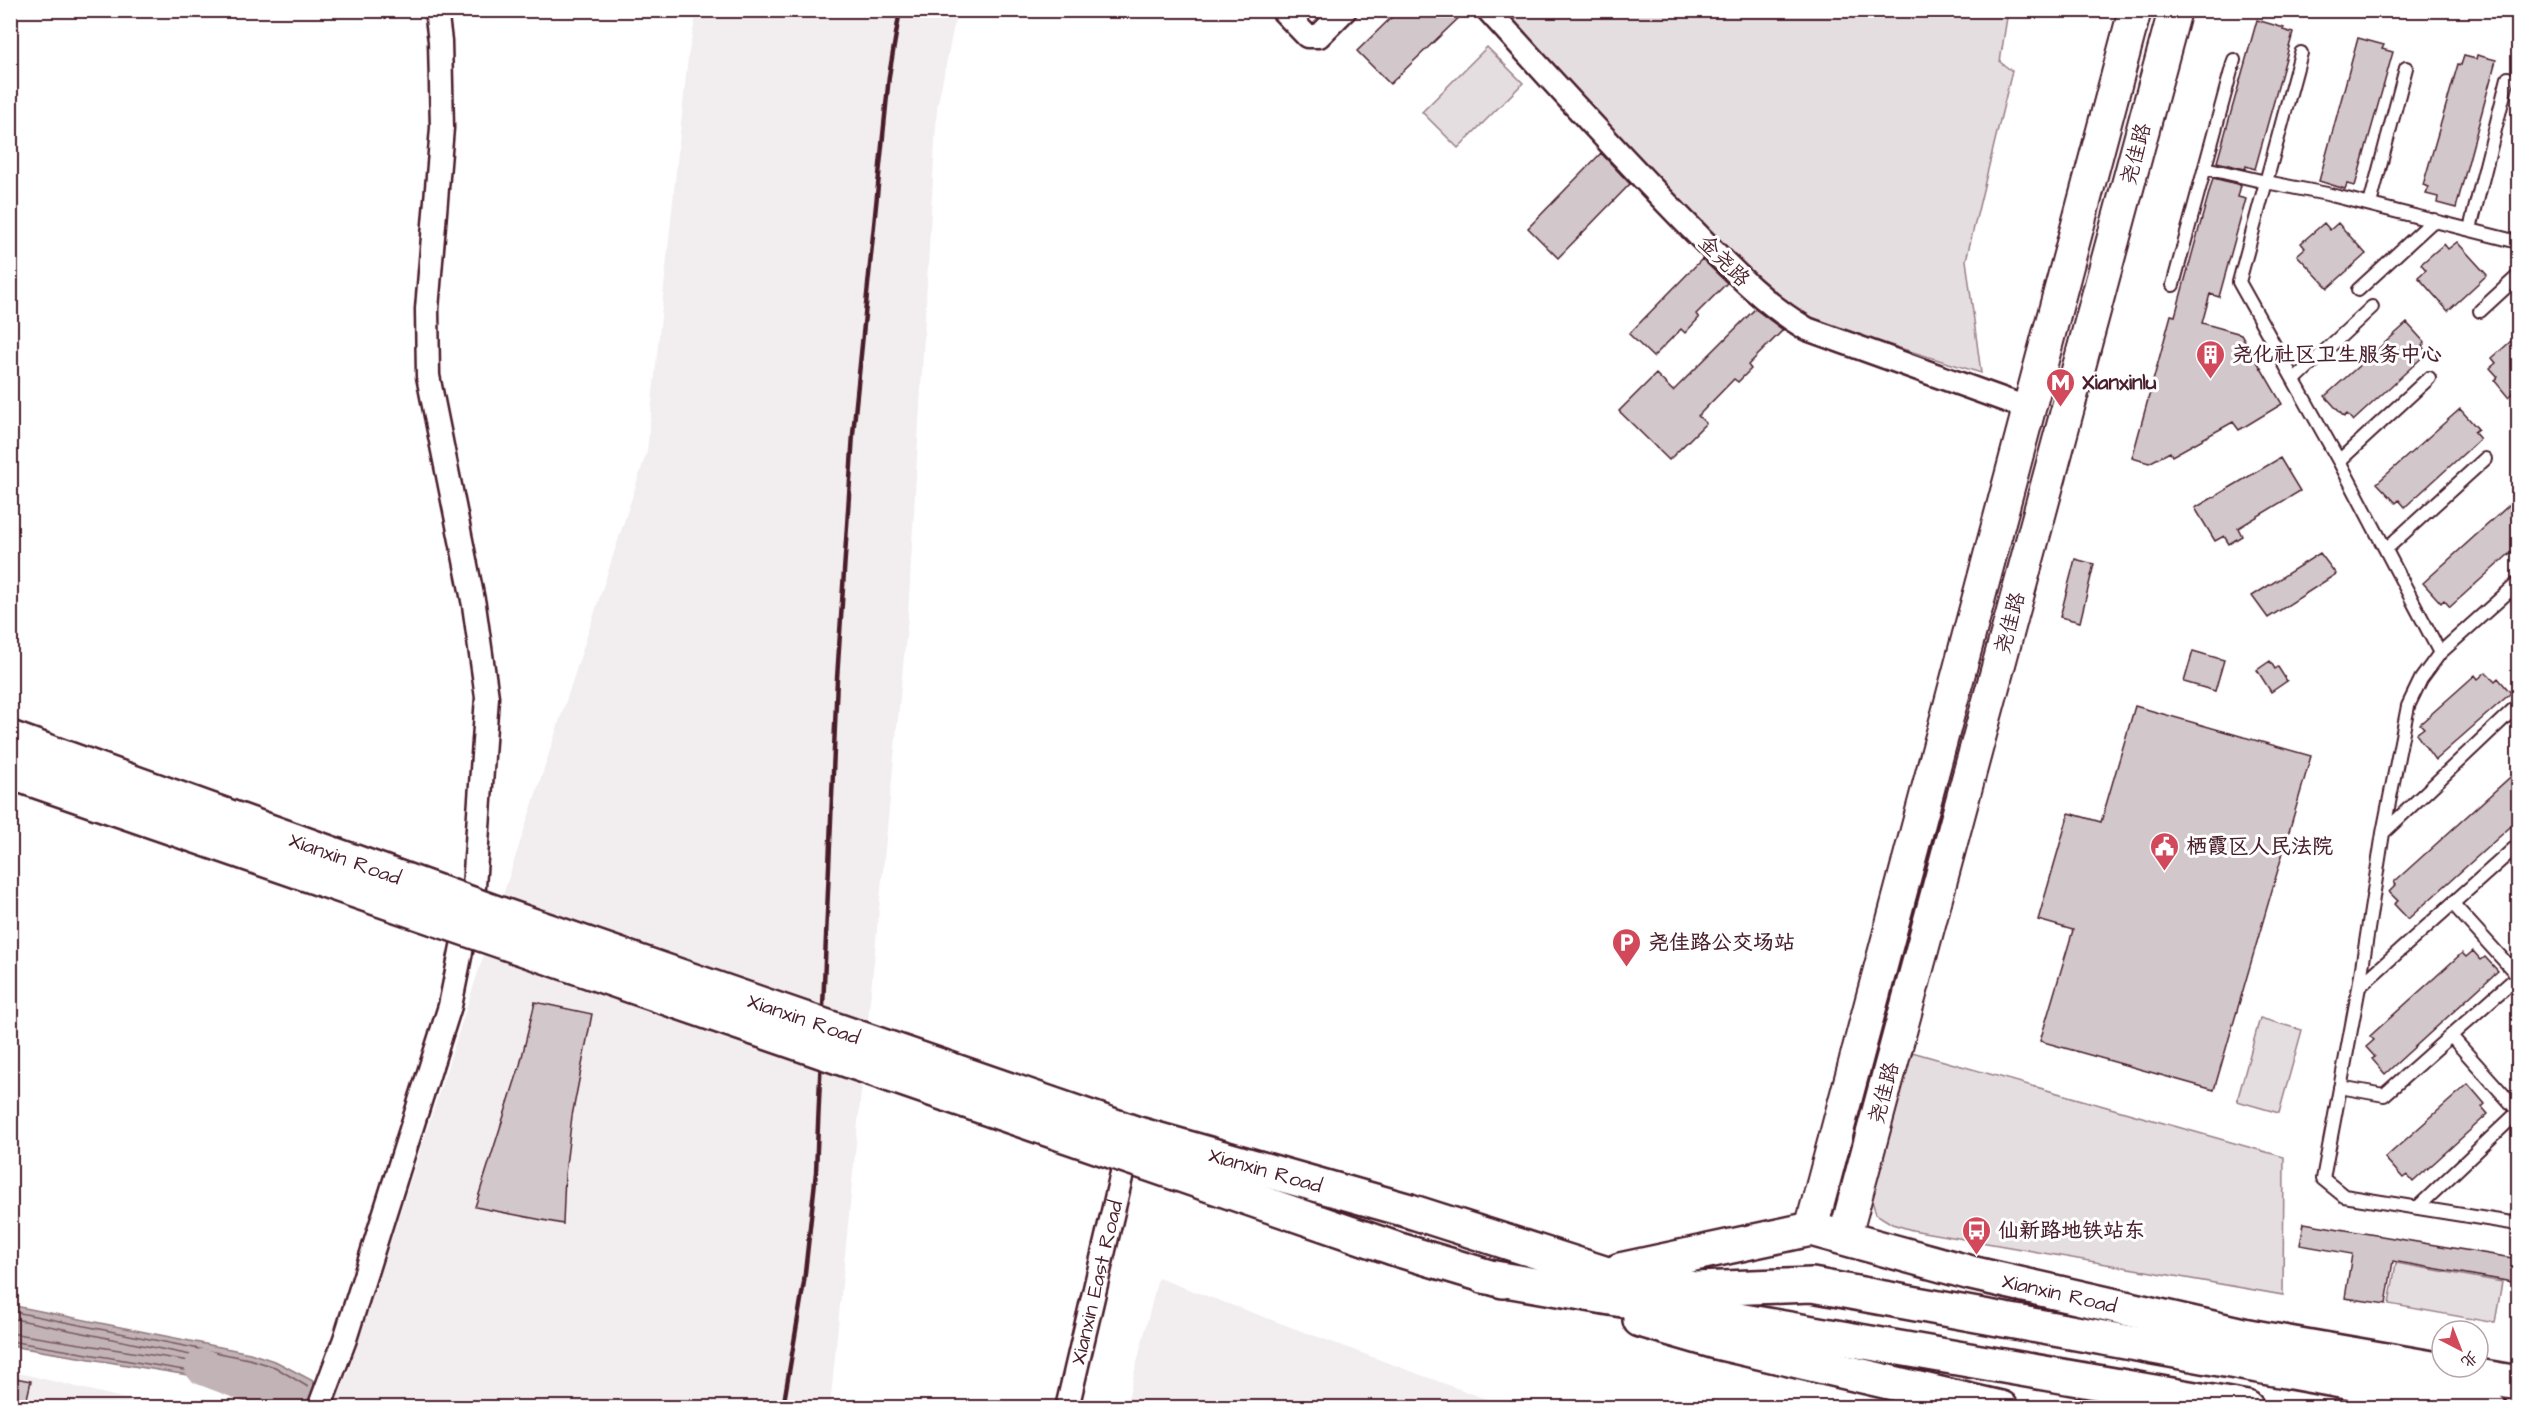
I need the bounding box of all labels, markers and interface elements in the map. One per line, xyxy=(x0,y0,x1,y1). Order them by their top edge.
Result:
street label: 尧佳路 xyxy=(2114,120,2158,188)
street label: 金尧路 xyxy=(1691,228,1757,294)
building icon: 尧化社区卫生服务中心 xyxy=(2195,338,2227,380)
place label: 尧化社区卫生服务中心 xyxy=(2232,340,2442,369)
metro station icon: Xianxinlu xyxy=(2045,366,2077,408)
place label: Xianxinlu xyxy=(2082,368,2157,397)
street label: 尧佳路 xyxy=(1988,589,2032,657)
street label: Xianxin Road xyxy=(285,825,405,892)
public building icon: 栖霞区人民法院 xyxy=(2149,830,2181,872)
place label: 栖霞区人民法院 xyxy=(2186,832,2333,861)
parking icon: 尧佳路公交场站 xyxy=(1611,926,1643,968)
place label: 尧佳路公交场站 xyxy=(1648,928,1795,957)
street label: Xianxin Road xyxy=(744,986,864,1052)
street label: 尧佳路 xyxy=(1862,1059,1906,1127)
street label: Xianxin Road xyxy=(1205,1140,1326,1200)
street label: Xianxin East Road xyxy=(1063,1197,1130,1367)
bus stop icon: 仙新路地铁站东 xyxy=(1961,1214,1993,1256)
place label: 仙新路地铁站东 xyxy=(1998,1216,2145,1245)
street label: Xianxin Road xyxy=(1999,1266,2120,1320)
north arrow xyxy=(2430,1319,2490,1379)
text: 北 xyxy=(2456,1346,2483,1373)

